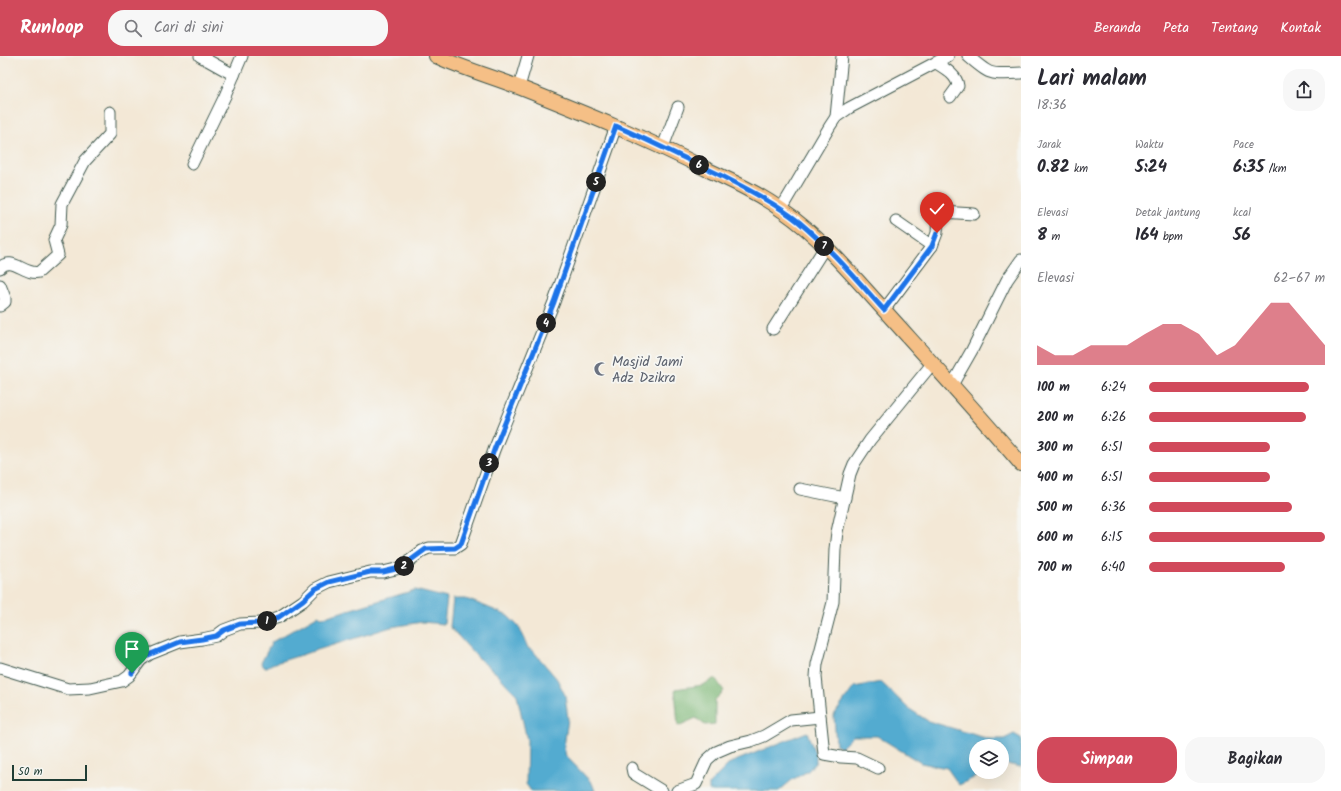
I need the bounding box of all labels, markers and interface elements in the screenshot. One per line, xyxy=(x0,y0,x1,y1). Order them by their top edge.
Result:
search box xyxy=(108,10,388,46)
text: Runloop xyxy=(20,13,84,43)
text: Cari di sini xyxy=(154,16,223,40)
icon: search xyxy=(122,17,144,39)
text: Beranda xyxy=(1094,17,1141,39)
text: Peta xyxy=(1163,17,1189,39)
text: Tentang xyxy=(1211,17,1258,39)
text: Kontak xyxy=(1280,17,1321,39)
text: Lari malam xyxy=(1037,62,1147,97)
button: share xyxy=(1283,69,1325,111)
text: 18:36 xyxy=(1037,95,1067,116)
text: Jarak xyxy=(1037,136,1061,154)
text: Waktu xyxy=(1135,136,1163,154)
text: Pace xyxy=(1233,136,1254,154)
text: 0.82 xyxy=(1037,154,1070,181)
text: 5:24 xyxy=(1135,154,1167,181)
text: 6:35 xyxy=(1233,154,1264,181)
pin: 6 xyxy=(689,155,709,175)
text: 6 xyxy=(696,156,702,174)
text: km xyxy=(1070,160,1088,178)
text: /km xyxy=(1264,160,1287,178)
pin: 5 xyxy=(586,172,606,192)
text: 5 xyxy=(593,173,599,191)
pin xyxy=(920,192,954,233)
icon: check xyxy=(926,198,948,220)
text: Elevasi xyxy=(1037,204,1068,222)
text: Detak jantung xyxy=(1135,204,1200,222)
text: kcal xyxy=(1233,204,1251,222)
text: 8 xyxy=(1037,222,1047,249)
text: 164 xyxy=(1135,222,1159,249)
text: 56 xyxy=(1233,222,1251,249)
text: m xyxy=(1047,228,1060,246)
text: bpm xyxy=(1159,228,1183,246)
pin: 7 xyxy=(814,236,834,256)
text: 7 xyxy=(821,237,827,255)
text: Elevasi xyxy=(1037,268,1074,289)
text: 62–67 m xyxy=(1274,268,1325,289)
pin: 4 xyxy=(536,313,556,333)
text: 4 xyxy=(543,314,549,332)
place label: Masjid Jami Adz Dzikra xyxy=(612,351,683,389)
mosque icon: Masjid Jami Adz Dzikra xyxy=(593,361,609,377)
text: 100 m xyxy=(1037,377,1070,398)
text: 6:24 xyxy=(1101,377,1126,398)
text: 200 m xyxy=(1037,407,1074,428)
text: 6:26 xyxy=(1101,407,1126,428)
text: 300 m xyxy=(1037,437,1073,458)
text: 6:51 xyxy=(1101,437,1123,458)
pin: 3 xyxy=(479,453,499,473)
text: 3 xyxy=(486,454,492,472)
text: 400 m xyxy=(1037,467,1073,488)
text: 6:51 xyxy=(1101,467,1123,488)
text: 500 m xyxy=(1037,497,1073,518)
text: 6:36 xyxy=(1101,497,1126,518)
text: 600 m xyxy=(1037,527,1073,548)
text: 6:15 xyxy=(1101,527,1123,548)
pin: 2 xyxy=(394,556,414,576)
text: 2 xyxy=(401,557,407,575)
text: 700 m xyxy=(1037,557,1072,578)
text: 6:40 xyxy=(1101,557,1125,578)
pin: 1 xyxy=(257,611,277,631)
text: 1 xyxy=(265,612,269,630)
pin xyxy=(115,632,149,673)
icon: arrive xyxy=(121,638,143,660)
button: Simpan xyxy=(1037,737,1177,783)
button: Bagikan xyxy=(1185,737,1325,783)
map controls xyxy=(969,739,1009,779)
button: layers xyxy=(969,739,1009,779)
scale bar xyxy=(12,763,87,782)
text: 50 m xyxy=(18,763,43,781)

